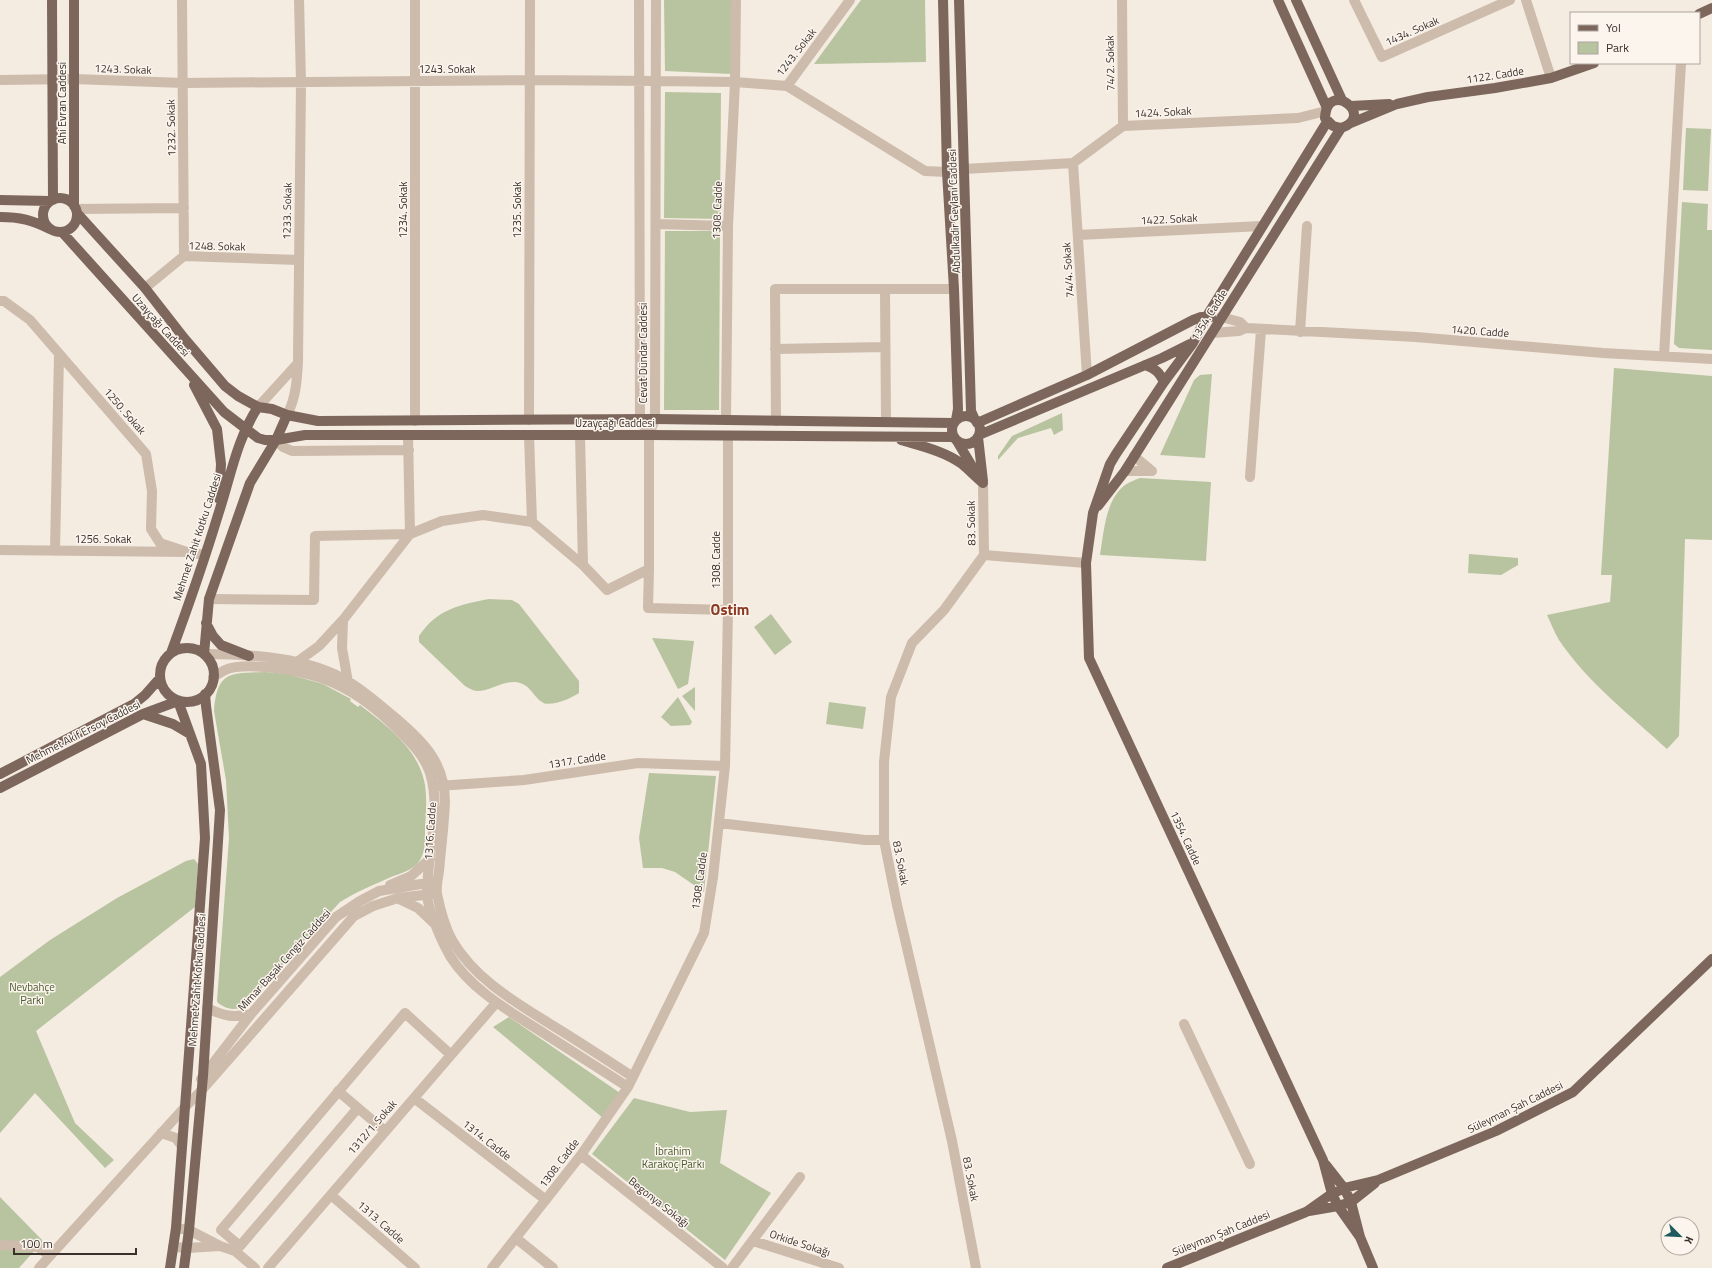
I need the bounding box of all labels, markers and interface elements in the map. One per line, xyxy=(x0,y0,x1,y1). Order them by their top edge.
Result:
street label: 1434. Sokak xyxy=(1383,12,1442,50)
legend xyxy=(1570,12,1700,64)
text: Yol xyxy=(1606,18,1621,37)
street label: 1243. Sokak xyxy=(772,24,820,79)
street label: 74/2. Sokak xyxy=(1102,34,1118,91)
text: Park xyxy=(1606,38,1629,57)
street label: 1243. Sokak xyxy=(94,60,153,78)
street label: 1243. Sokak xyxy=(418,61,476,77)
street label: Ahi Evran Caddesi xyxy=(54,62,70,144)
street label: 1122. Cadde xyxy=(1465,62,1525,87)
street label: 1232. Sokak xyxy=(162,99,179,157)
street label: 1424. Sokak xyxy=(1134,102,1193,121)
street label: Abdulkadir Geylani Caddesi xyxy=(944,149,964,273)
street label: 1308. Cadde xyxy=(708,180,726,239)
street label: 1234. Sokak xyxy=(395,181,411,239)
street label: 1235. Sokak xyxy=(509,181,525,239)
street label: 1233. Sokak xyxy=(279,182,296,240)
street label: 1422. Sokak xyxy=(1140,209,1199,228)
street label: 1248. Sokak xyxy=(188,238,246,255)
street label: 74/4. Sokak xyxy=(1058,241,1078,298)
street label: 1354. Cadde xyxy=(1187,286,1231,344)
street label: Uzayçağı Caddesi xyxy=(128,290,194,360)
street label: Cevat Dündar Caddesi xyxy=(635,303,651,403)
street label: 1420. Cadde xyxy=(1450,321,1510,341)
street label: 1250. Sokak xyxy=(100,384,150,438)
street label: Uzayçağı Caddesi xyxy=(575,415,655,431)
street label: Mehmet Zahit Kotku Caddesi xyxy=(169,471,225,603)
street label: 83. Sokak xyxy=(963,500,979,546)
street label: 1308. Cadde xyxy=(708,530,724,589)
street label: 1256. Sokak xyxy=(74,531,132,547)
district label: Ostim xyxy=(711,598,749,621)
street label: Mehmet Akif Ersoy Caddesi xyxy=(23,696,143,768)
street label: 1317. Cadde xyxy=(547,747,607,772)
street label: 1316. Cadde xyxy=(420,801,440,861)
street label: 1354. Cadde xyxy=(1166,808,1206,868)
street label: 83. Sokak xyxy=(889,839,913,887)
street label: 1308. Cadde xyxy=(687,851,711,911)
street label: Mimar Başak Cengiz Caddesi xyxy=(234,906,334,1014)
street label: Mehmet Zahit Kotku Caddesi xyxy=(184,913,210,1047)
park label: Nevbahçe Parkı xyxy=(9,979,55,1008)
street label: Süleyman Şah Caddesi xyxy=(1465,1077,1565,1137)
street label: 1312/1. Sokak xyxy=(344,1096,401,1158)
street label: 1314. Cadde xyxy=(459,1116,515,1164)
street label: 1308. Cadde xyxy=(535,1135,583,1191)
park label: İbrahim Karakoç Parkı xyxy=(642,1143,704,1172)
street label: 83. Sokak xyxy=(959,1155,983,1203)
street label: Begonya Sokağı xyxy=(625,1173,693,1231)
street label: 1313. Cadde xyxy=(354,1197,409,1247)
street label: Süleyman Şah Caddesi xyxy=(1170,1206,1272,1260)
north arrow xyxy=(1660,1216,1700,1256)
street label: Orkide Sokağı xyxy=(768,1226,832,1260)
scale bar xyxy=(14,1230,136,1256)
text: 100 m xyxy=(20,1234,53,1253)
text: K xyxy=(1680,1234,1698,1247)

